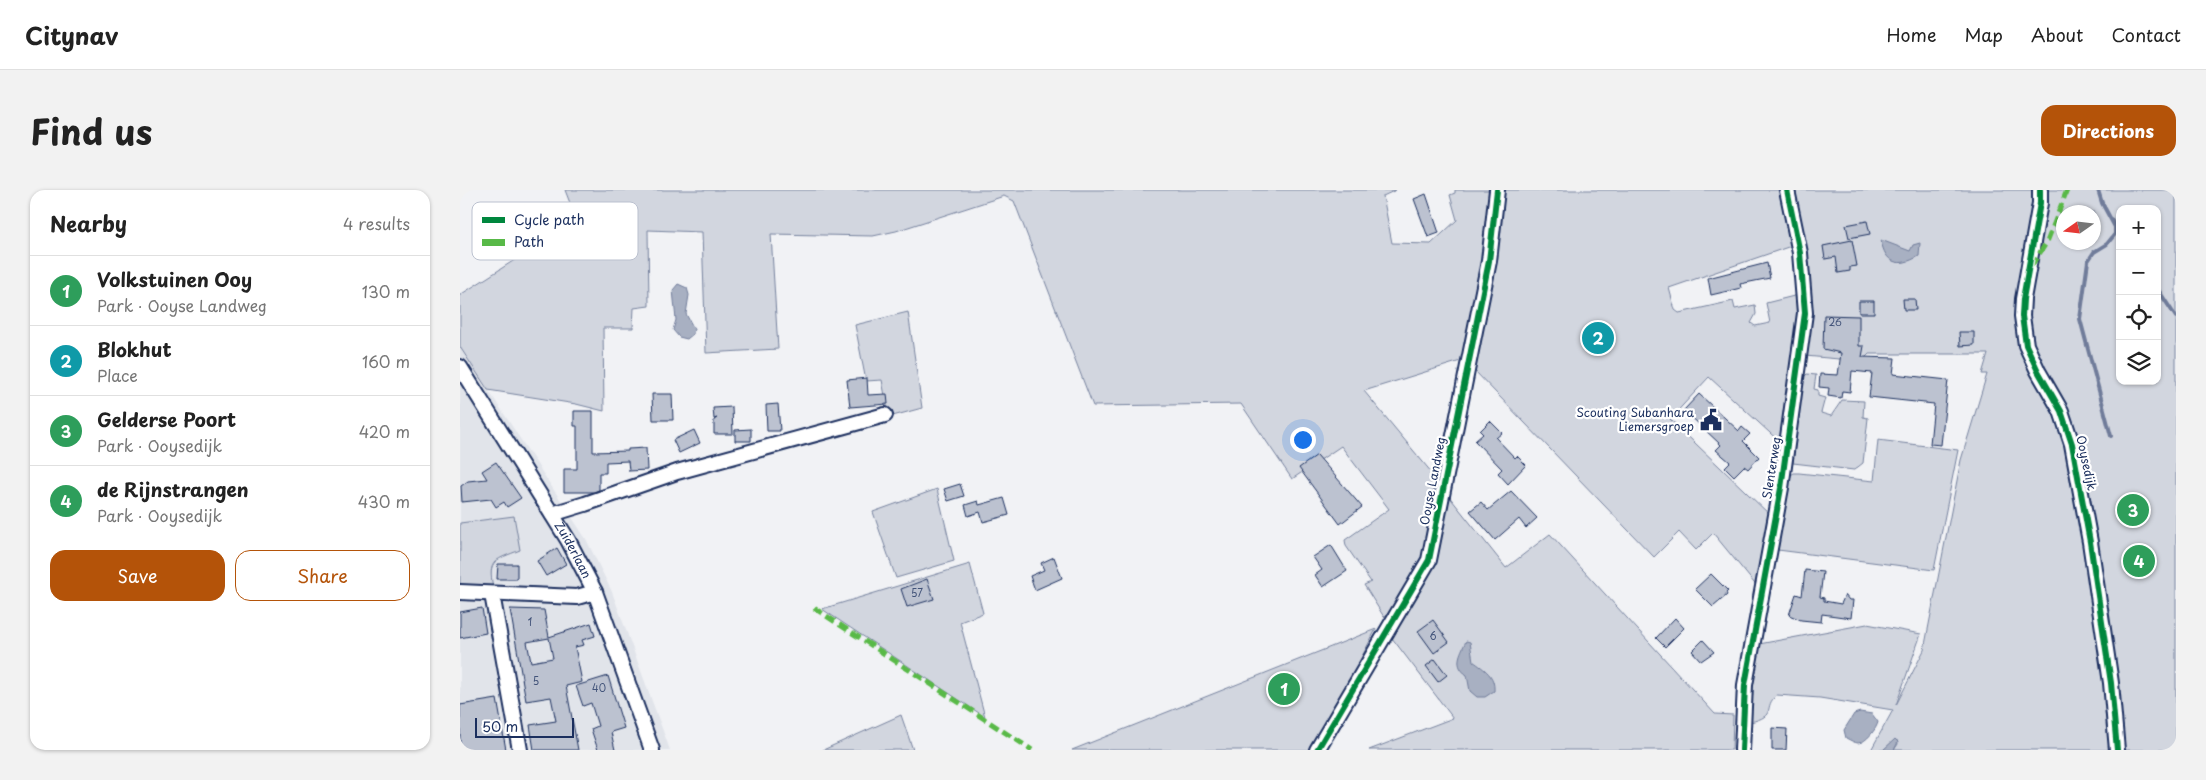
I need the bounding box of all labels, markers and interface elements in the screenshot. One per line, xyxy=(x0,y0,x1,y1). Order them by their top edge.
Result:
text: Citynav xyxy=(25,17,118,53)
text: Home xyxy=(1886,21,1936,48)
text: Map xyxy=(1964,21,2003,48)
text: About xyxy=(2031,21,2083,48)
text: Contact xyxy=(2111,21,2181,48)
text: Find us xyxy=(30,104,152,157)
button: Directions xyxy=(2041,105,2176,156)
legend xyxy=(472,202,638,260)
north arrow xyxy=(2056,205,2101,250)
map controls xyxy=(2116,205,2161,385)
button: + xyxy=(2116,205,2161,250)
text: Nearby xyxy=(50,207,127,239)
text: Cycle path xyxy=(514,209,585,230)
text: 4 results xyxy=(343,211,410,235)
text: Path xyxy=(514,231,544,252)
button: − xyxy=(2116,250,2161,295)
text: Volkstuinen Ooy xyxy=(97,265,252,293)
text: 1 xyxy=(62,279,70,303)
text: 130 m xyxy=(362,279,410,303)
text: Park · Ooyse Landweg xyxy=(97,293,267,317)
button: locate xyxy=(2116,295,2161,340)
house number: 26 xyxy=(1828,314,1842,329)
pin: 2 xyxy=(1582,319,1614,357)
text: Blokhut xyxy=(97,335,172,363)
button: layers xyxy=(2116,340,2161,385)
text: 2 xyxy=(60,349,72,373)
text: 160 m xyxy=(362,349,410,373)
text: Place xyxy=(97,363,138,387)
place label: Scouting Subanhara Liemersgroep xyxy=(1576,403,1694,435)
text: Gelderse Poort xyxy=(97,405,236,433)
public building icon: Scouting Subanhara Liemersgroep xyxy=(1698,407,1724,433)
text: 3 xyxy=(61,419,71,443)
text: 420 m xyxy=(359,419,410,443)
your location xyxy=(1290,427,1316,453)
text: Park · Ooysedijk xyxy=(97,433,222,457)
street label: Ooysedijk xyxy=(2072,434,2102,492)
street label: Ooyse Landweg xyxy=(1415,435,1449,526)
street label: Slenterweg xyxy=(1757,435,1785,500)
text: de Rijnstrangen xyxy=(97,475,249,503)
text: 4 xyxy=(61,489,71,513)
text: 430 m xyxy=(358,489,410,513)
pin: 3 xyxy=(2117,491,2149,529)
text: Park · Ooysedijk xyxy=(97,503,222,527)
street label: Zuiderlaan xyxy=(551,518,596,581)
pin: 4 xyxy=(2123,542,2155,580)
button: Save xyxy=(50,550,225,601)
button: Share xyxy=(235,550,410,601)
house number: 57 xyxy=(911,585,923,600)
house number: 1 xyxy=(528,614,532,629)
house number: 6 xyxy=(1429,628,1437,643)
pin: 1 xyxy=(1268,670,1300,708)
house number: 5 xyxy=(533,673,539,688)
house number: 40 xyxy=(592,680,606,695)
scale bar xyxy=(475,715,574,738)
text: 50 m xyxy=(482,716,518,737)

